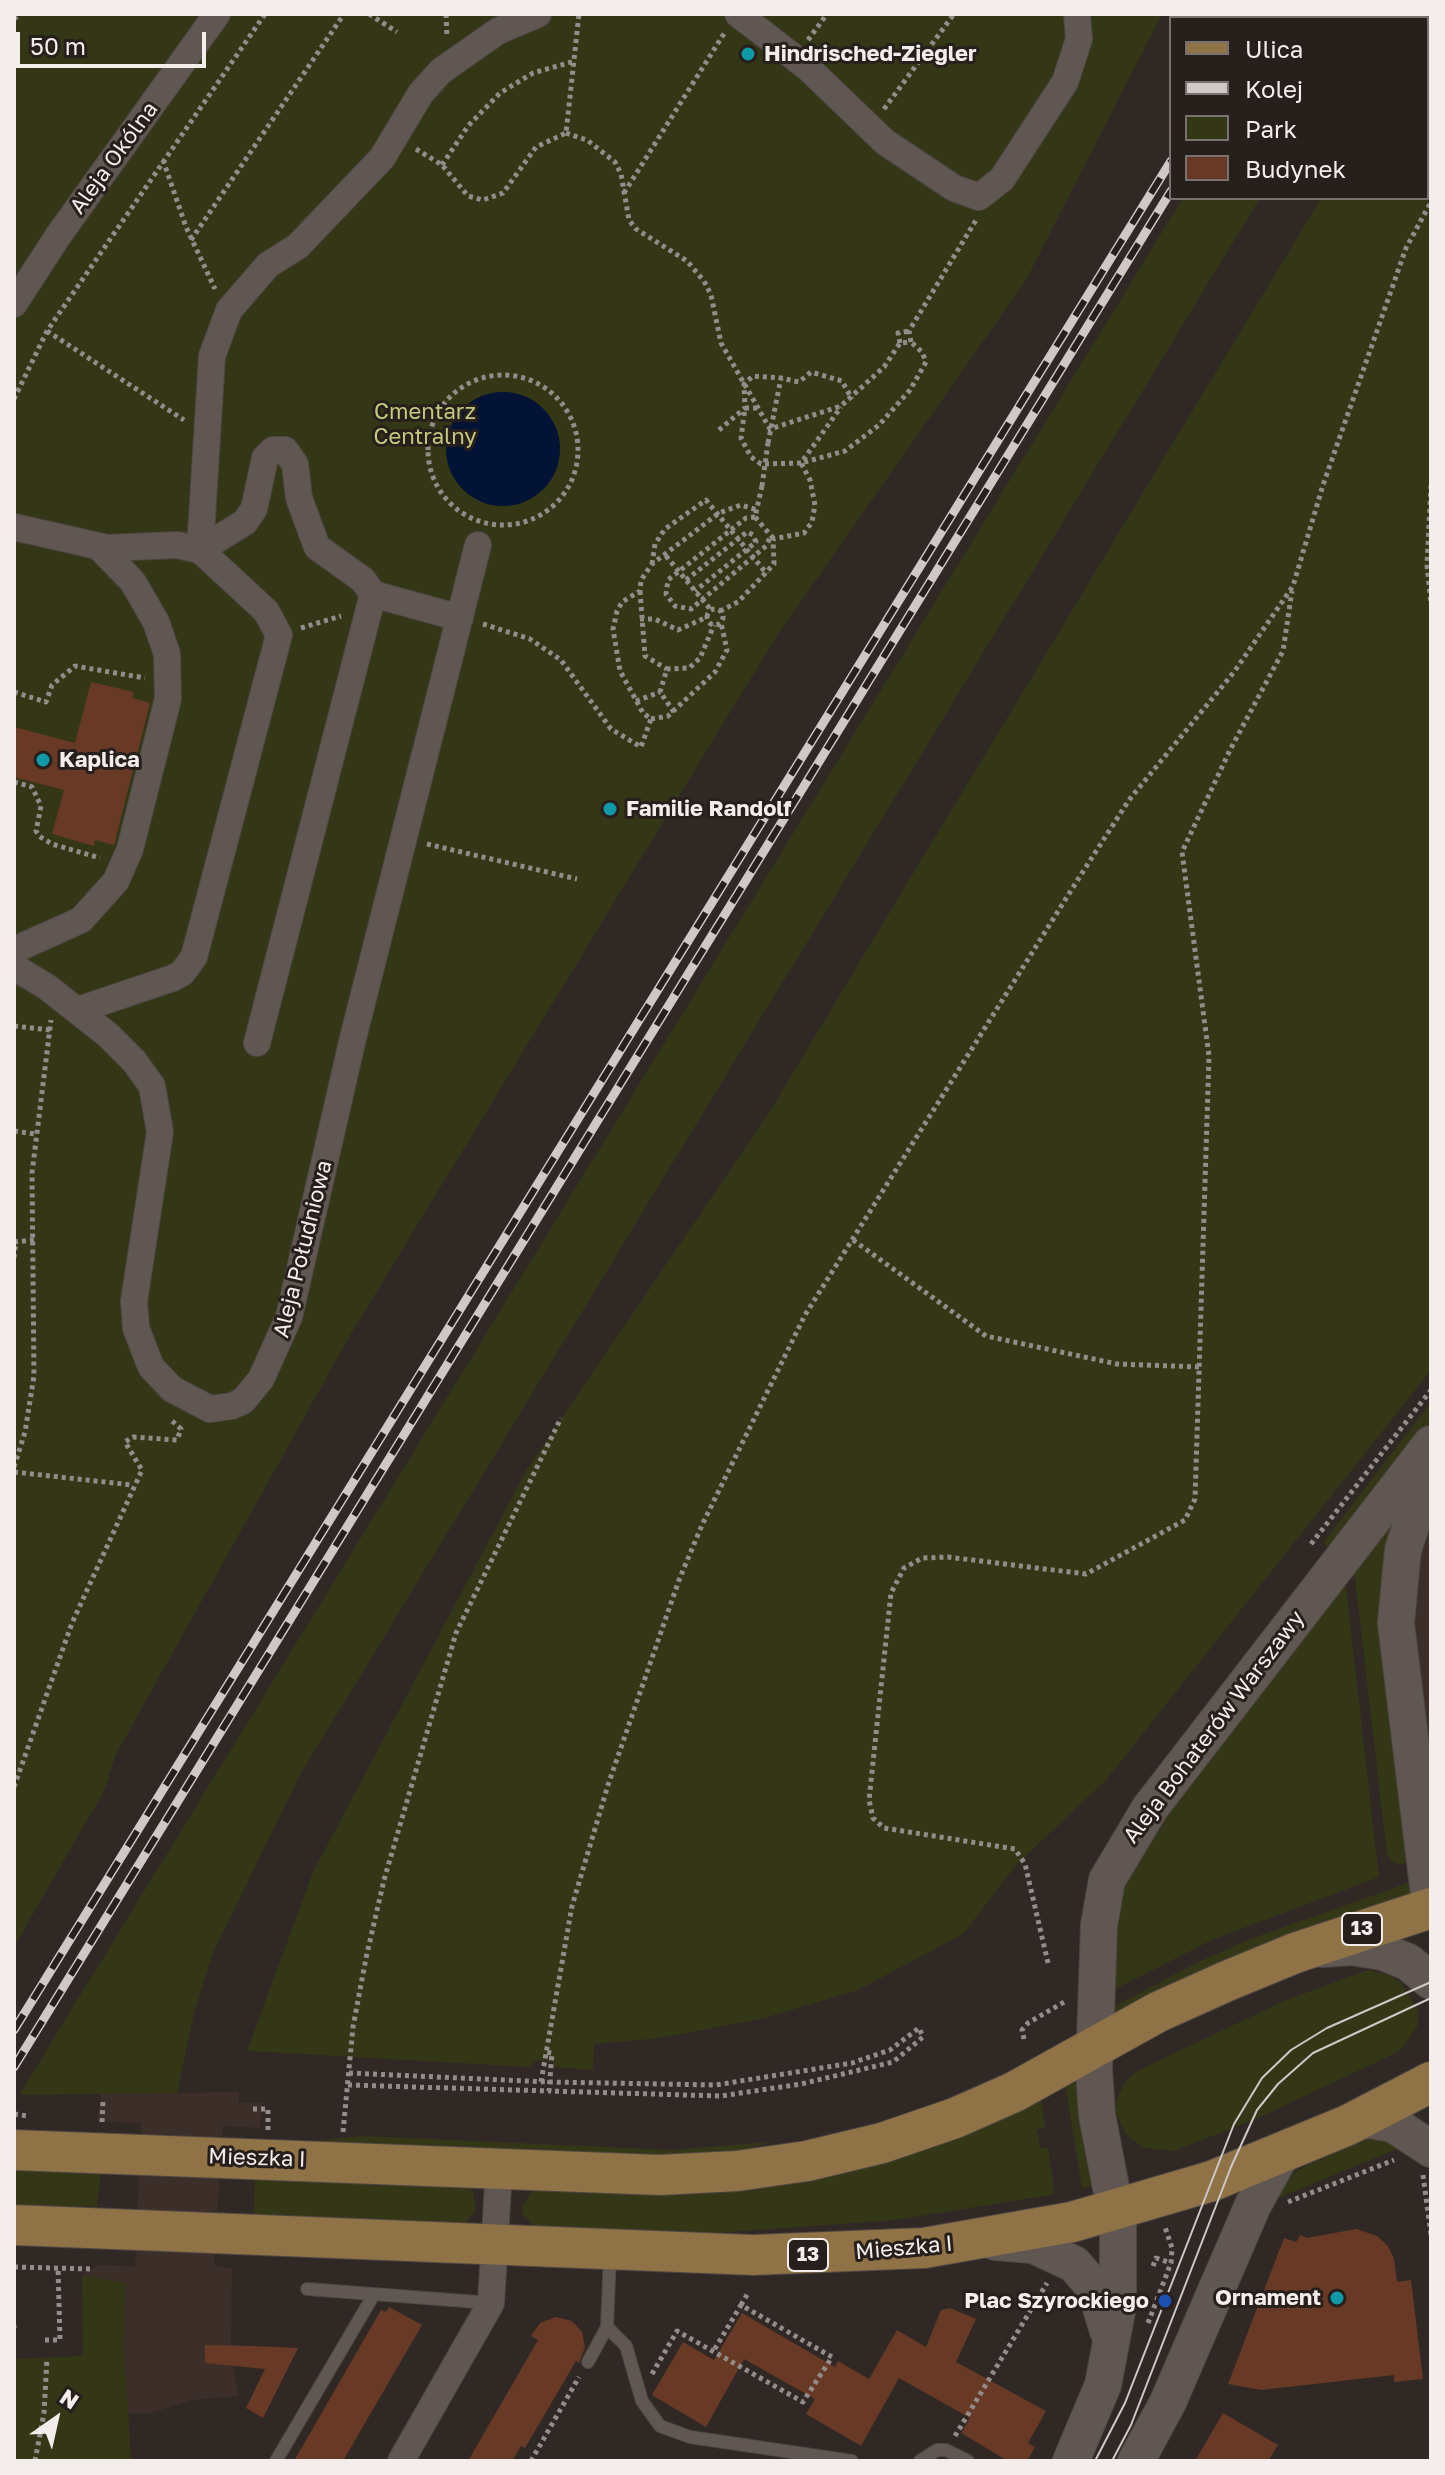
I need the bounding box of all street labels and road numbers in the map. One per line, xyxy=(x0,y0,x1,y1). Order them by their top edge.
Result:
street label: Aleja Okólna xyxy=(64,97,164,219)
street label: Aleja Południowa xyxy=(268,1158,338,1340)
street label: Aleja Bohaterów Warszawy xyxy=(1118,1605,1310,1849)
road number: 13 xyxy=(1342,1913,1382,1945)
street label: Mieszka I xyxy=(208,2143,306,2173)
street label: Mieszka I xyxy=(854,2231,954,2265)
road number: 13 xyxy=(788,2239,828,2271)

